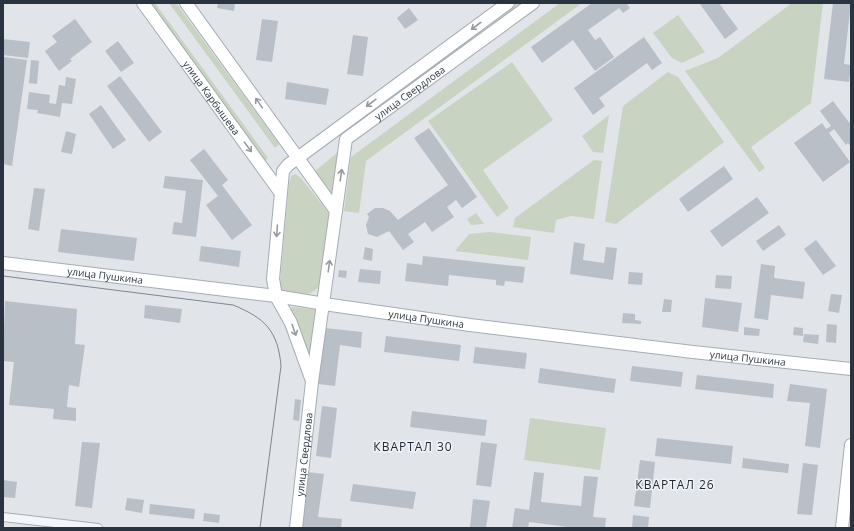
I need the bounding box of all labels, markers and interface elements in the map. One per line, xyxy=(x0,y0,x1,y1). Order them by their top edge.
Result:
one-way arrow xyxy=(471,22,482,30)
street label: улица Карбышева xyxy=(180,58,243,138)
street label: улица Свердлова xyxy=(372,62,448,123)
one-way arrow xyxy=(255,98,263,109)
one-way arrow xyxy=(366,99,377,107)
one-way arrow xyxy=(244,141,252,152)
one-way arrow xyxy=(337,169,345,182)
one-way arrow xyxy=(274,224,281,237)
one-way arrow xyxy=(325,259,333,272)
street label: улица Пушкина xyxy=(67,264,144,287)
street label: улица Пушкина xyxy=(388,306,465,331)
one-way arrow xyxy=(290,324,298,336)
street label: улица Пушкина xyxy=(709,347,787,369)
street label: улица Свердлова xyxy=(293,412,316,497)
district label: КВАРТАЛ 30 xyxy=(373,438,453,455)
district label: КВАРТАЛ 26 xyxy=(635,476,715,493)

